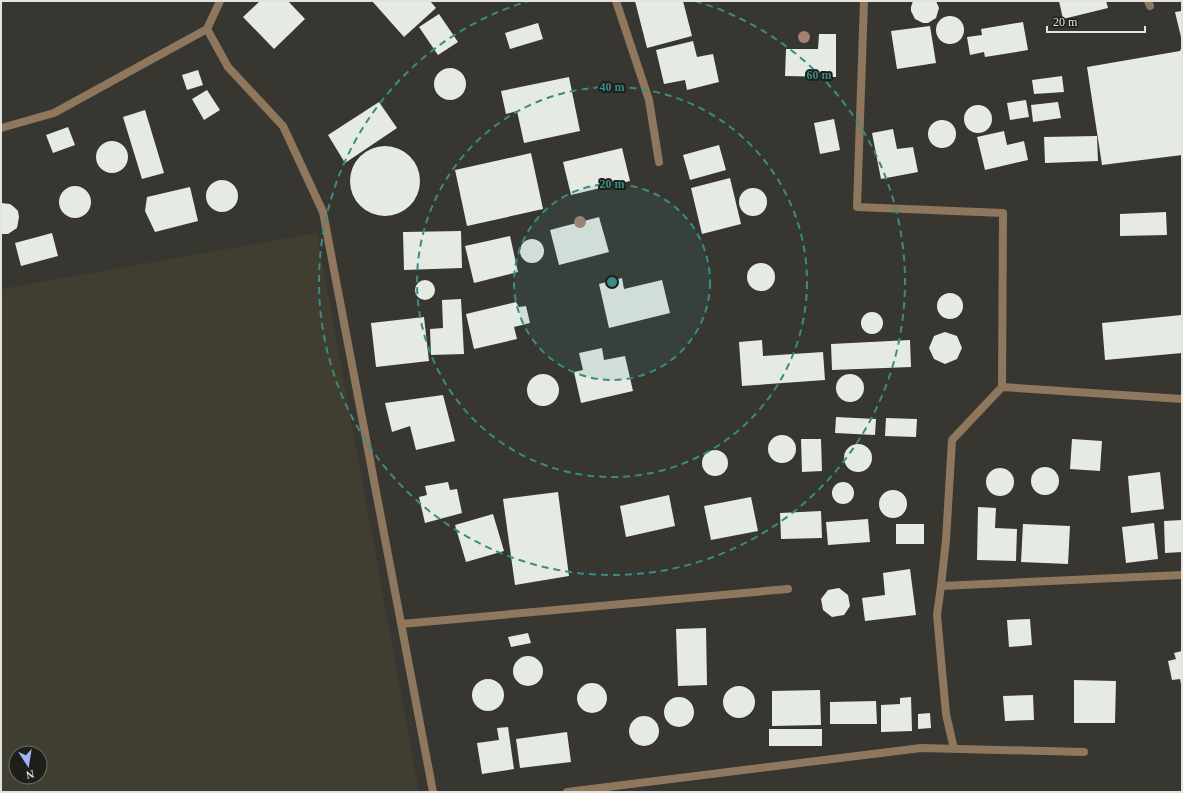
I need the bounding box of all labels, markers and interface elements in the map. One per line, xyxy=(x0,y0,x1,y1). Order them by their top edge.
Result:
scale bar xyxy=(1047,8,1145,34)
text: 20 m xyxy=(1053,15,1078,29)
text: 60 m xyxy=(807,68,832,82)
text: 40 m xyxy=(600,80,625,94)
text: 20 m xyxy=(600,177,625,191)
centre of rings xyxy=(605,275,619,289)
north arrow xyxy=(8,745,48,785)
text: N xyxy=(25,768,35,781)

